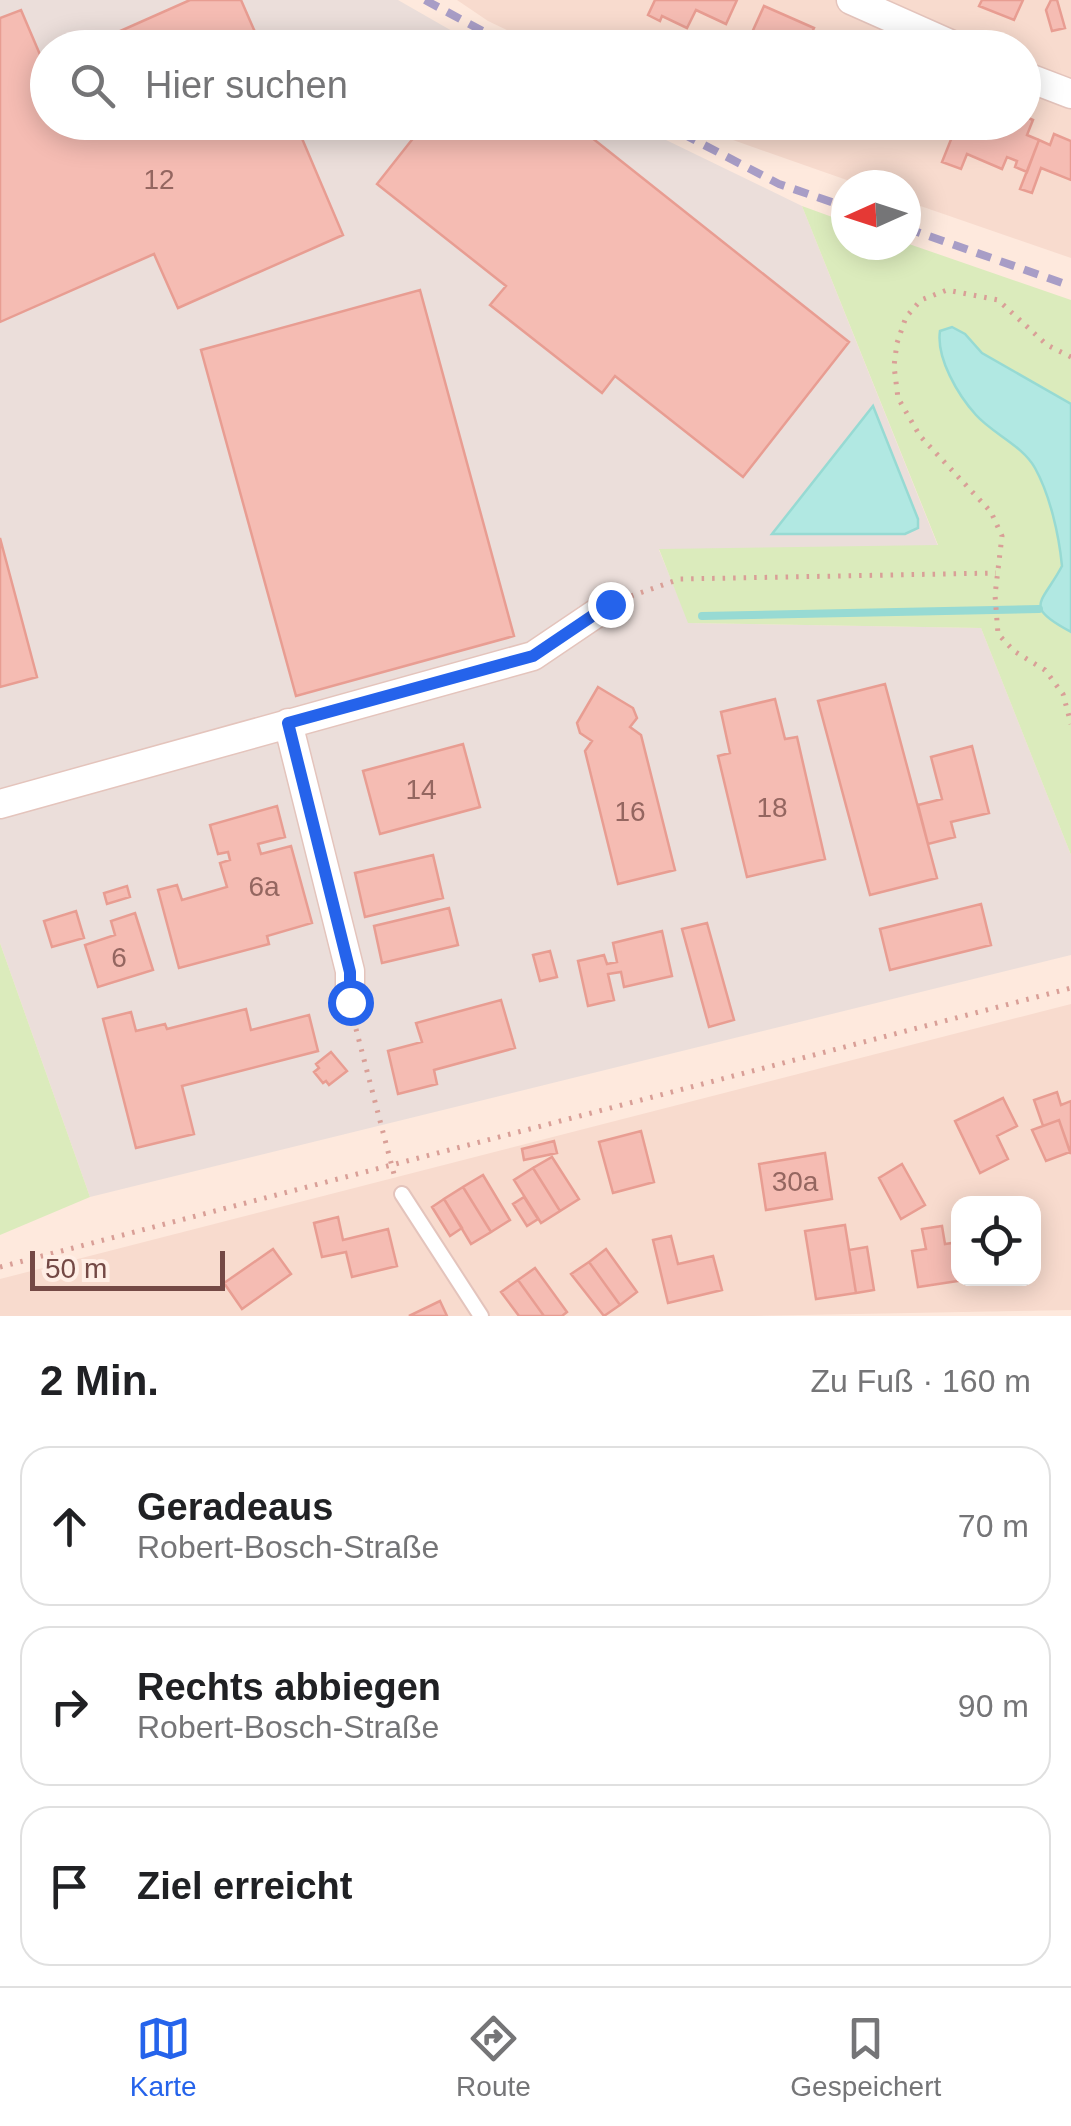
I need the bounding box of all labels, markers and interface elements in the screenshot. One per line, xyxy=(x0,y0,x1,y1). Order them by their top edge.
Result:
search box xyxy=(30,30,1041,140)
icon: search xyxy=(65,58,120,113)
text: Hier suchen xyxy=(145,64,348,106)
house number: 12 xyxy=(143,164,175,195)
north arrow xyxy=(831,170,921,260)
route end xyxy=(588,582,634,628)
house number: 14 xyxy=(405,774,437,805)
house number: 18 xyxy=(756,792,788,823)
house number: 16 xyxy=(614,796,646,827)
house number: 6a xyxy=(248,871,280,902)
house number: 6 xyxy=(111,942,127,973)
route start xyxy=(328,980,374,1026)
house number: 30a xyxy=(772,1166,819,1197)
map controls xyxy=(951,1196,1041,1286)
button: locate xyxy=(951,1196,1041,1286)
scale bar xyxy=(30,1246,225,1290)
text: 50 m xyxy=(45,1253,107,1284)
text: 2 Min. xyxy=(40,1357,159,1404)
text: Zu Fuß · 160 m xyxy=(811,1363,1031,1399)
text: Geradeaus xyxy=(137,1486,333,1528)
icon: ahead xyxy=(42,1499,97,1554)
text: 70 m xyxy=(958,1508,1029,1544)
text: Robert-Bosch-Straße xyxy=(137,1529,439,1565)
text: Rechts abbiegen xyxy=(137,1666,441,1708)
icon: right xyxy=(42,1679,97,1734)
text: 90 m xyxy=(958,1688,1029,1724)
text: Robert-Bosch-Straße xyxy=(137,1709,439,1745)
icon: arrive xyxy=(42,1859,97,1914)
text: Ziel erreicht xyxy=(137,1865,352,1907)
tab: Karte xyxy=(130,2011,197,2103)
tab: Route xyxy=(456,2011,531,2103)
tab: Gespeichert xyxy=(790,2011,941,2103)

